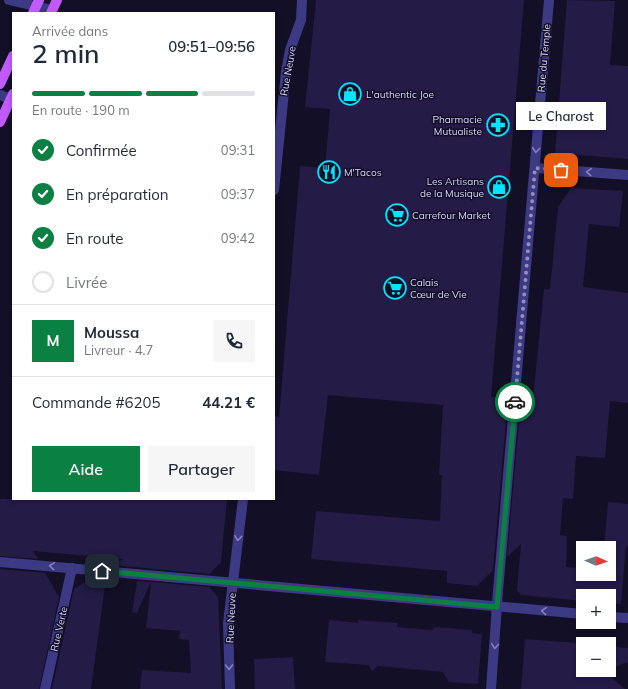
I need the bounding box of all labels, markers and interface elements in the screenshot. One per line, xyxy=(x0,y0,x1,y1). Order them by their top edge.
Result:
text: Arrivée dans xyxy=(32,23,108,39)
street label: Rue du Temple xyxy=(535,23,553,93)
text: 2 min xyxy=(32,37,100,70)
text: 09:51–09:56 xyxy=(168,37,255,56)
street label: Rue Neuve xyxy=(277,45,299,97)
shop icon: L'authentic Joe xyxy=(337,81,363,107)
place label: L'authentic Joe xyxy=(366,88,434,101)
text: En route · 190 m xyxy=(32,102,130,118)
callout: Le Charost xyxy=(516,102,606,130)
text: Le Charost xyxy=(528,108,594,124)
pharmacy icon: Pharmacie Mutualiste xyxy=(485,112,511,138)
place label: Pharmacie Mutualiste xyxy=(432,113,482,138)
icon: check xyxy=(32,139,54,161)
text: Confirmée xyxy=(66,141,137,160)
text: 09:31 xyxy=(221,142,255,158)
one-way arrow xyxy=(532,147,541,154)
pin xyxy=(544,153,578,187)
restaurant icon: M'Tacos xyxy=(316,159,342,185)
icon: bag xyxy=(550,159,572,181)
place label: M'Tacos xyxy=(344,166,382,179)
one-way arrow xyxy=(586,168,592,177)
shop icon: Les Artisans de la Musique xyxy=(486,174,512,200)
place label: Les Artisans de la Musique xyxy=(420,175,484,200)
icon: check xyxy=(32,183,54,205)
text: En préparation xyxy=(66,185,169,204)
text: 09:37 xyxy=(221,186,255,202)
supermarket icon: Carrefour Market xyxy=(384,202,410,228)
place label: Carrefour Market xyxy=(412,209,491,222)
icon: check xyxy=(32,227,54,249)
text: En route xyxy=(66,229,123,248)
text: 09:42 xyxy=(221,230,255,246)
text: Livrée xyxy=(66,273,107,292)
supermarket icon: Calais Cœur de Vie xyxy=(382,275,408,301)
place label: Calais Cœur de Vie xyxy=(410,276,467,301)
button: phone xyxy=(213,320,255,362)
text: Moussa xyxy=(84,323,139,342)
text: M xyxy=(46,331,60,350)
text: Livreur · 4.7 xyxy=(84,342,153,358)
courier xyxy=(495,382,535,422)
icon: car xyxy=(504,391,526,413)
text: Commande #6205 xyxy=(32,393,161,412)
text: 44.21 € xyxy=(202,393,255,412)
button: Aide xyxy=(32,446,140,492)
button: Partager xyxy=(148,446,255,492)
one-way arrow xyxy=(234,535,243,541)
north arrow xyxy=(576,541,616,581)
map controls xyxy=(576,541,616,677)
pin xyxy=(85,554,119,588)
icon: home xyxy=(91,560,113,582)
one-way arrow xyxy=(49,562,55,571)
button: + xyxy=(576,589,616,629)
street label: Rue Neuve xyxy=(223,593,239,643)
street label: Rue Verte xyxy=(48,605,70,653)
one-way arrow xyxy=(541,607,547,616)
button: − xyxy=(576,637,616,677)
one-way arrow xyxy=(490,643,499,649)
one-way arrow xyxy=(225,664,233,670)

